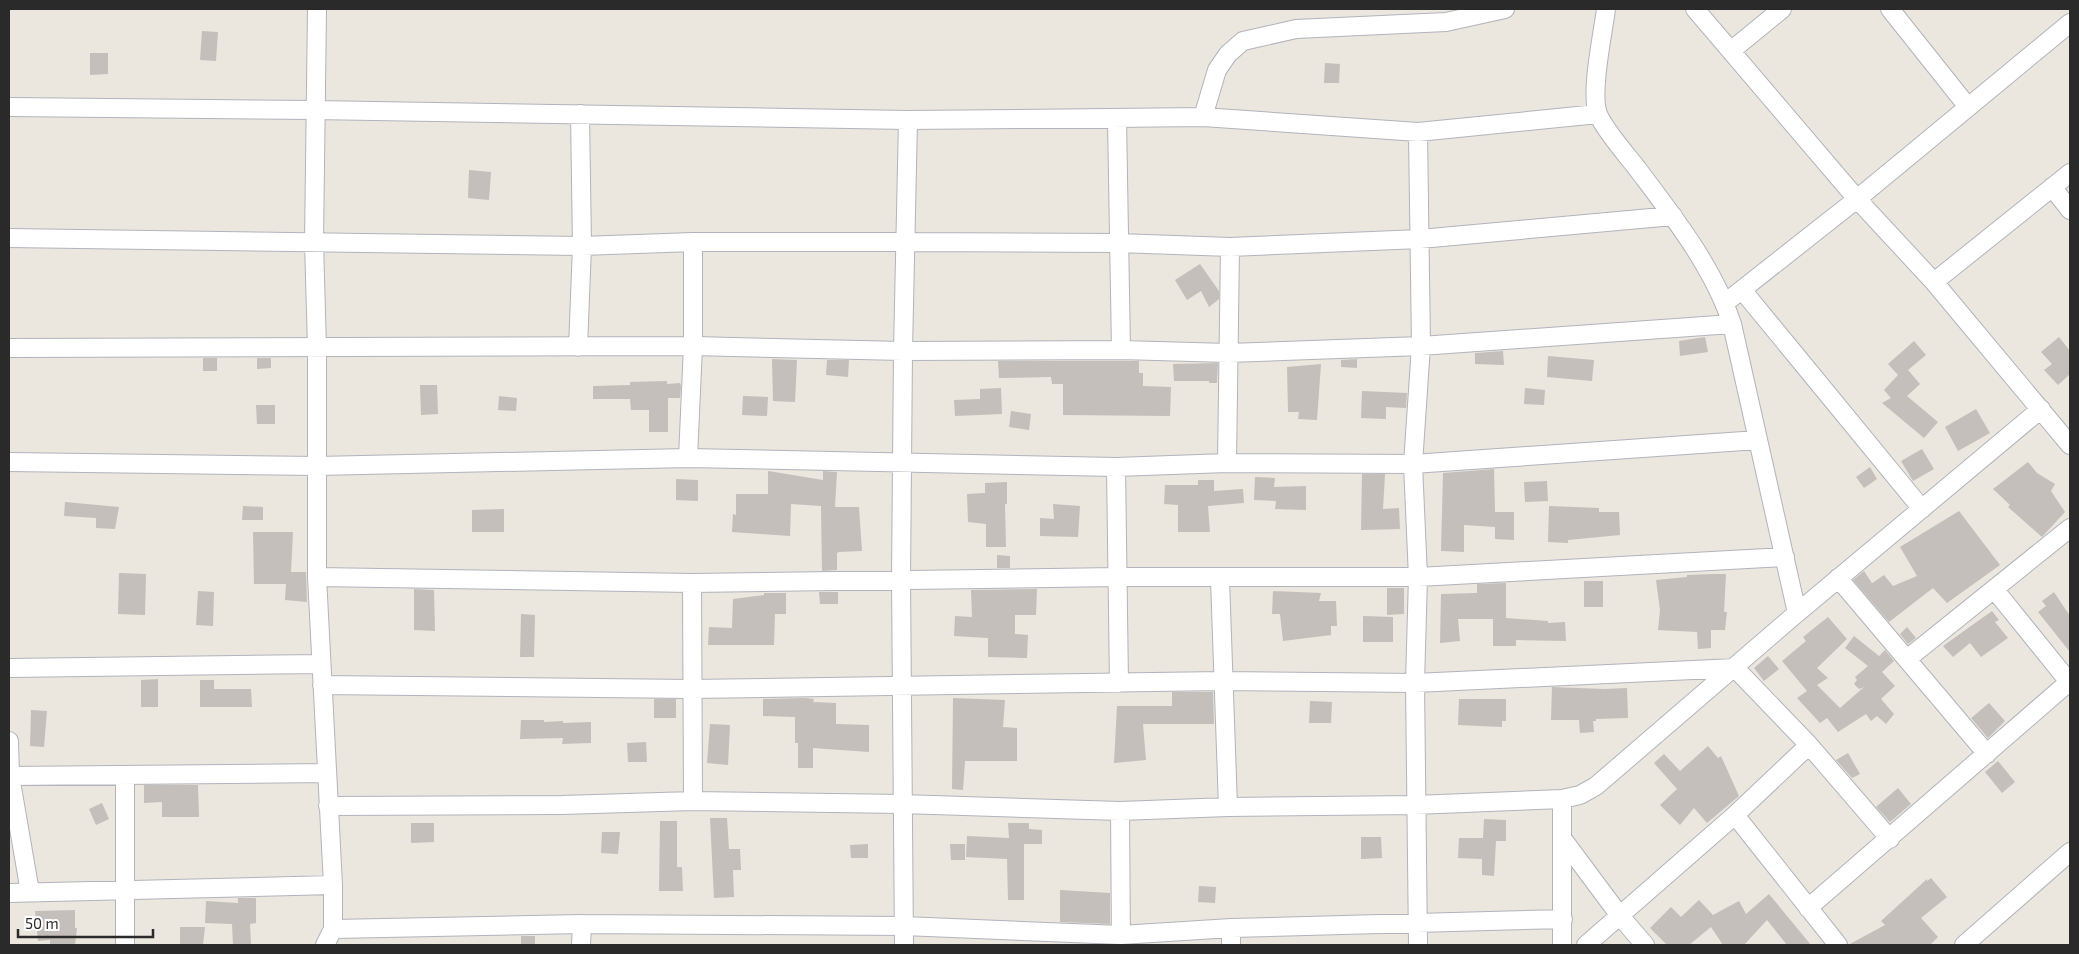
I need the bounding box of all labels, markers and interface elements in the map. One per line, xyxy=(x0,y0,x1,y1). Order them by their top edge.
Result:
scale bar xyxy=(18,906,152,938)
text: 50 m xyxy=(25,914,59,932)

